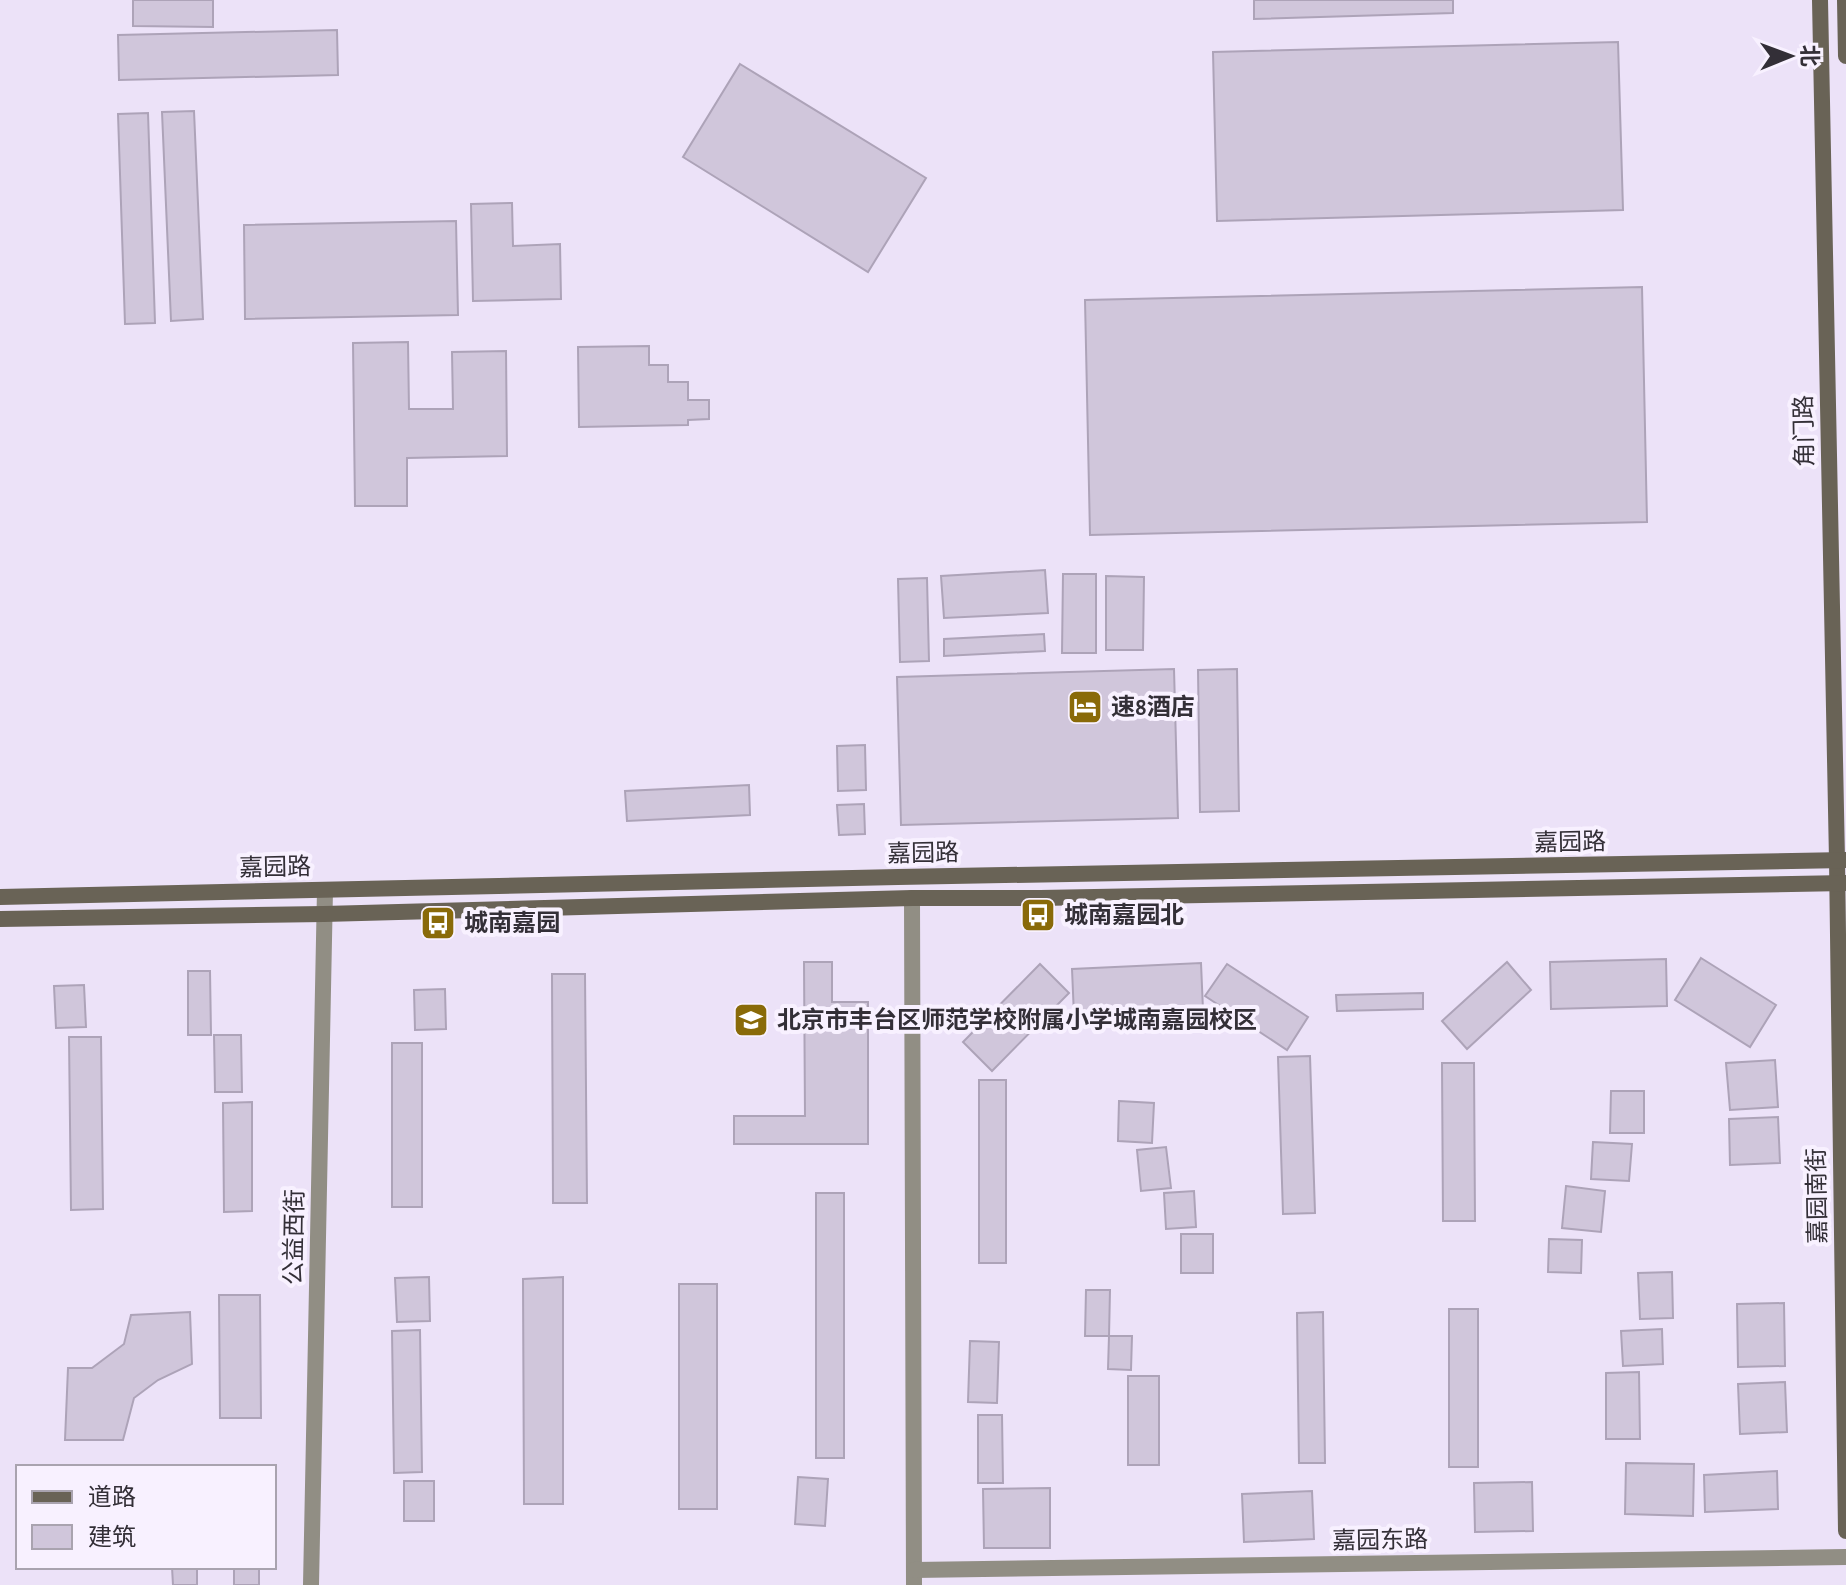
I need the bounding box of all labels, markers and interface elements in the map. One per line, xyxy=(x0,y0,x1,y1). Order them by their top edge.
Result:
north arrow xyxy=(1750,16,1830,96)
text: 北 xyxy=(1798,44,1821,67)
street label: 角门路 xyxy=(1790,395,1818,467)
hotel icon: 速8酒店 xyxy=(1066,688,1104,726)
place label: 速8酒店 xyxy=(1111,694,1195,720)
street label: 嘉园路 xyxy=(1534,828,1606,856)
street label: 嘉园路 xyxy=(887,839,959,867)
street label: 嘉园路 xyxy=(239,853,311,881)
bus stop icon: 城南嘉园北 xyxy=(1019,896,1057,934)
place label: 城南嘉园北 xyxy=(1064,902,1184,928)
bus stop icon: 城南嘉园 xyxy=(419,904,457,942)
place label: 城南嘉园 xyxy=(464,910,560,936)
school or university icon: 北京市丰台区师范学校附属小学城南嘉园校区 xyxy=(732,1001,770,1039)
place label: 北京市丰台区师范学校附属小学城南嘉园校区 xyxy=(777,1007,1257,1033)
street label: 嘉园南街 xyxy=(1803,1148,1831,1244)
street label: 公益西街 xyxy=(280,1189,308,1285)
legend xyxy=(16,1465,276,1569)
text: 道路 xyxy=(88,1484,136,1510)
text: 建筑 xyxy=(88,1524,136,1550)
street label: 嘉园东路 xyxy=(1332,1526,1428,1554)

